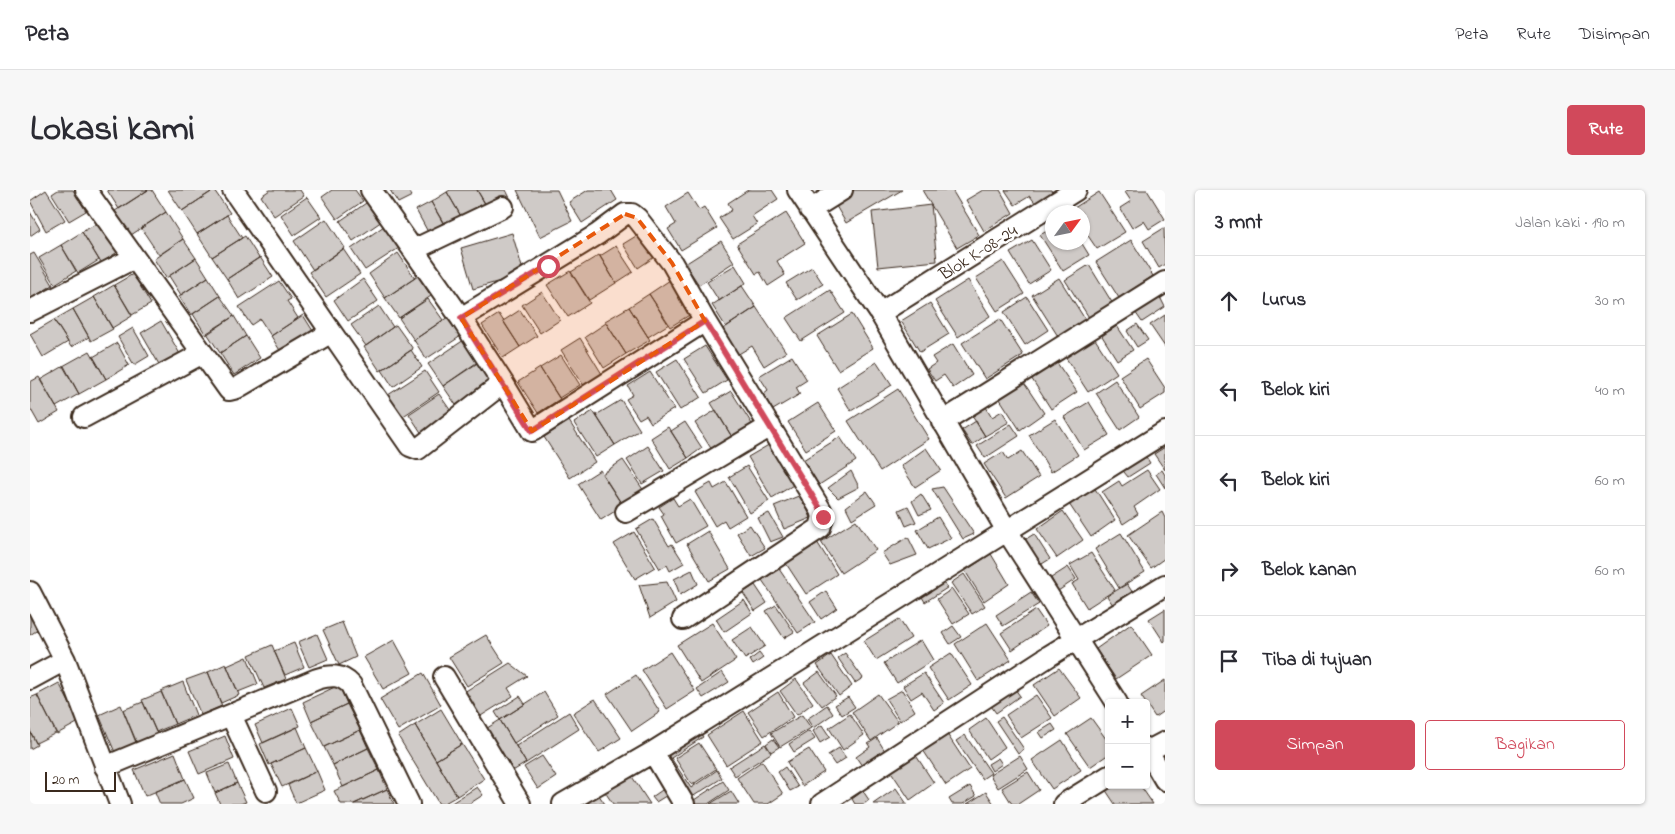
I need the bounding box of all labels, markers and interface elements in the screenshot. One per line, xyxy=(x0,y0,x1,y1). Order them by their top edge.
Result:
text: Peta xyxy=(25,17,69,52)
text: Peta xyxy=(1455,22,1488,48)
text: Rute xyxy=(1516,22,1551,48)
text: Disimpan xyxy=(1579,22,1650,48)
text: Lokasi kami xyxy=(30,105,195,156)
button: Rute xyxy=(1567,105,1645,155)
north arrow xyxy=(1045,205,1090,250)
text: 3 mnt xyxy=(1215,208,1263,238)
text: Jalan kaki · 190 m xyxy=(1515,211,1625,235)
street label: Blok K-08-24 xyxy=(934,219,1024,289)
route start xyxy=(537,255,560,278)
icon: ahead xyxy=(1215,287,1243,315)
text: Lurus xyxy=(1262,287,1306,314)
text: 30 m xyxy=(1595,289,1625,313)
icon: left xyxy=(1215,377,1243,405)
text: Belok kiri xyxy=(1262,377,1330,404)
text: 40 m xyxy=(1595,379,1625,403)
icon: left xyxy=(1215,467,1243,495)
text: Belok kiri xyxy=(1262,467,1330,494)
text: 60 m xyxy=(1595,469,1625,493)
route end xyxy=(812,506,835,529)
icon: right xyxy=(1215,557,1243,585)
text: Belok kanan xyxy=(1262,557,1356,584)
text: 60 m xyxy=(1595,559,1625,583)
icon: arrive xyxy=(1215,647,1243,675)
text: Tiba di tujuan xyxy=(1262,647,1372,674)
map controls xyxy=(1105,699,1150,789)
button: + xyxy=(1105,699,1150,744)
button: Simpan xyxy=(1215,720,1415,770)
button: Bagikan xyxy=(1425,720,1625,770)
button: − xyxy=(1105,744,1150,789)
scale bar xyxy=(45,769,116,792)
text: 20 m xyxy=(52,770,79,791)

